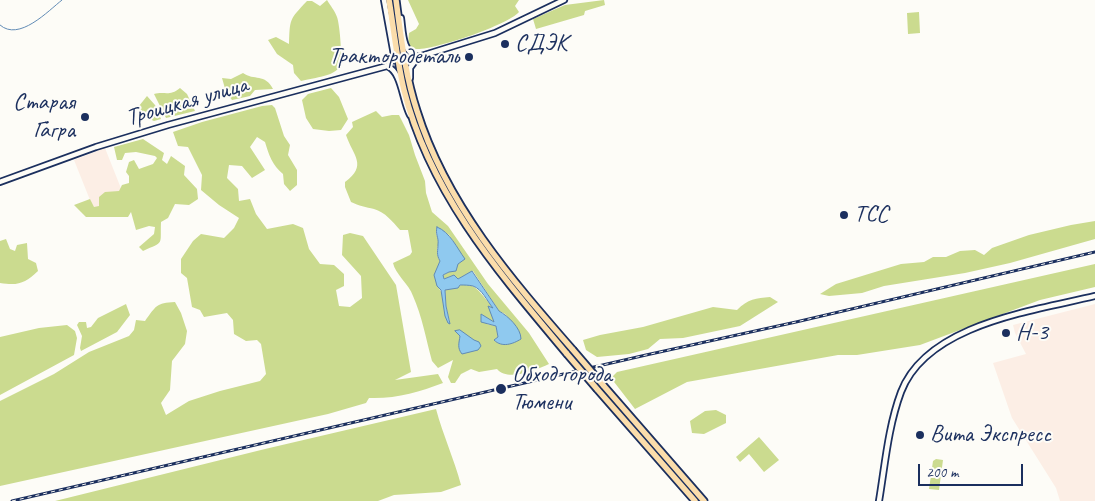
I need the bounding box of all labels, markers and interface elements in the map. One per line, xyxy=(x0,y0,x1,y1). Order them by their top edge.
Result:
place label: СДЭК xyxy=(515,30,568,58)
marker: СДЭК xyxy=(499,38,511,50)
place label: Трактородеталь xyxy=(329,43,459,71)
marker: Трактородеталь xyxy=(463,51,475,63)
street label: Троицкая улица xyxy=(123,71,251,133)
place label: Старая Гагра xyxy=(13,89,75,145)
marker: Старая Гагра xyxy=(79,111,91,123)
place label: ТСС xyxy=(854,201,888,229)
marker: ТСС xyxy=(838,209,850,221)
place label: Н-3 xyxy=(1016,319,1048,347)
marker: Н-3 xyxy=(1000,327,1012,339)
place label: Обход города Тюмени xyxy=(512,361,612,417)
marker: Обход города Тюмени xyxy=(494,382,508,396)
place label: Вита Экспресс xyxy=(930,421,1051,449)
marker: Вита Экспресс xyxy=(914,429,926,441)
scale bar xyxy=(920,454,1025,486)
text: 200 m xyxy=(926,463,958,482)

